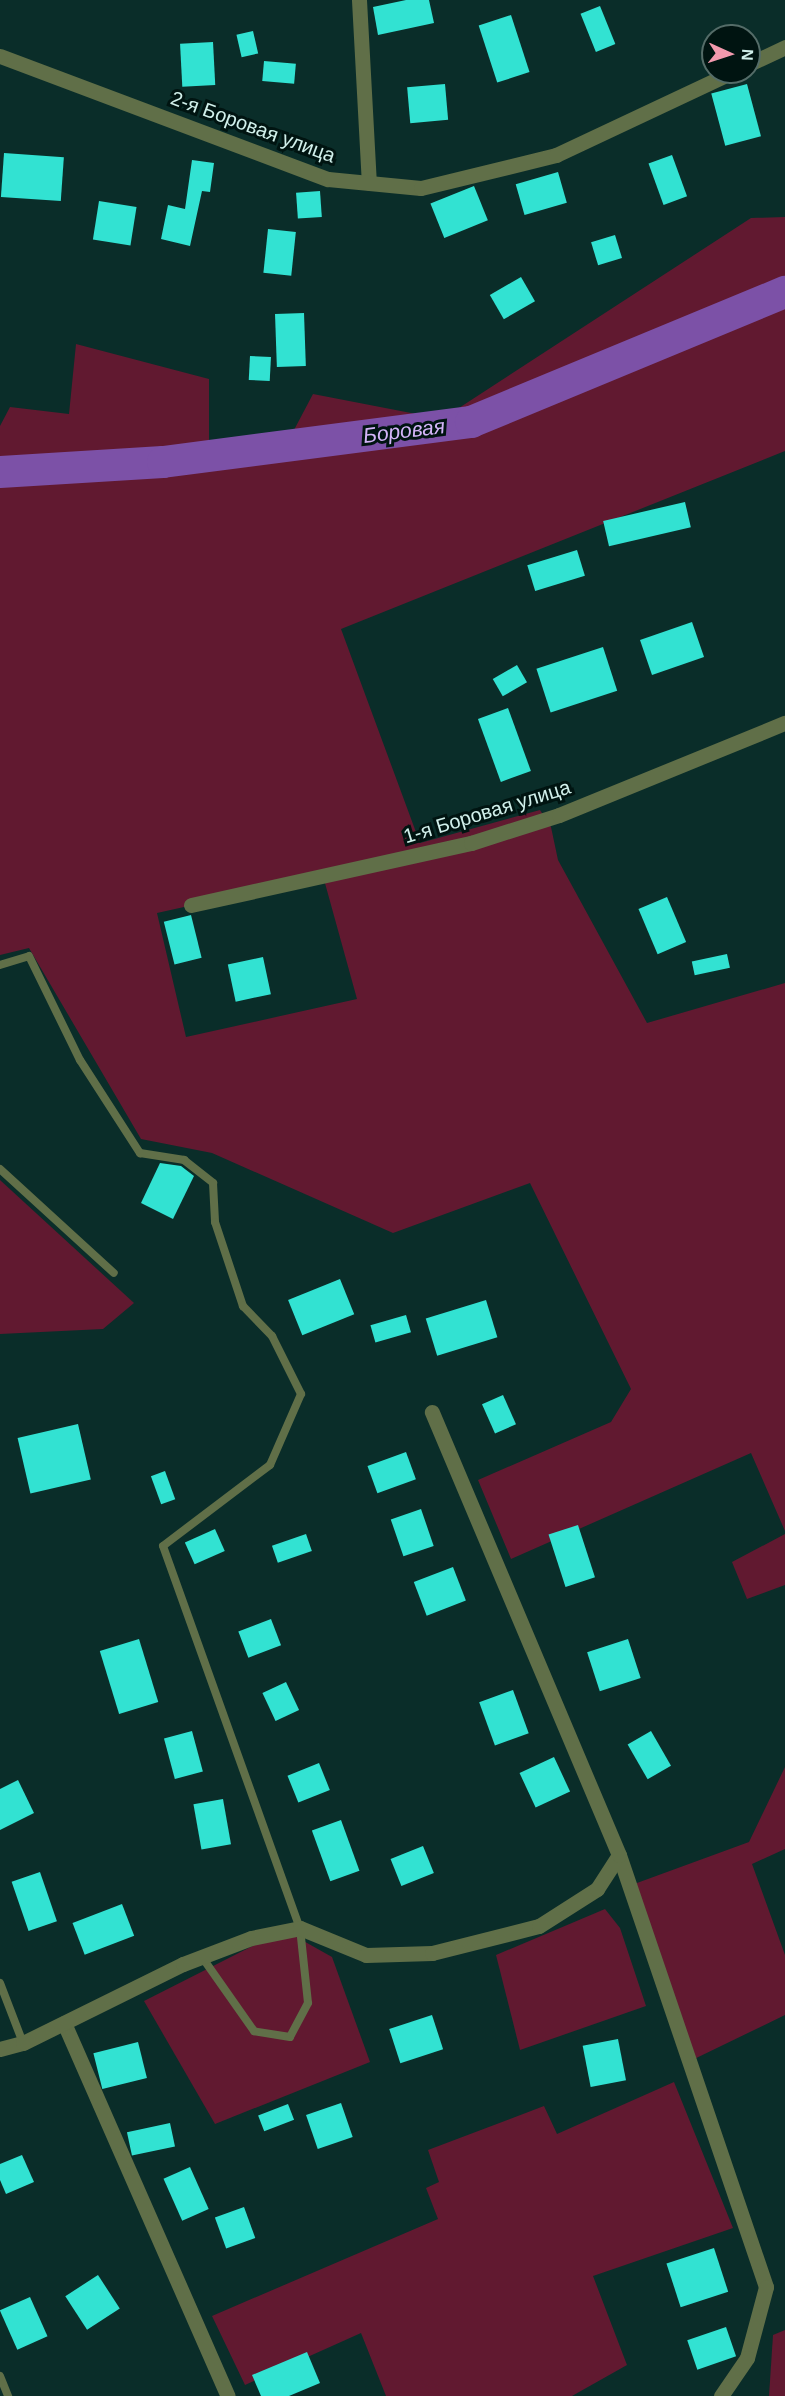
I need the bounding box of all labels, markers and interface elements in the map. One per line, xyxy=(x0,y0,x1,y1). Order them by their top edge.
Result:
north arrow xyxy=(701,24,761,84)
text: N xyxy=(739,49,756,61)
street label: 2-я Боровая улица xyxy=(167,86,339,168)
water label: Боровая xyxy=(362,413,446,449)
street label: 1-я Боровая улица xyxy=(401,775,573,849)

